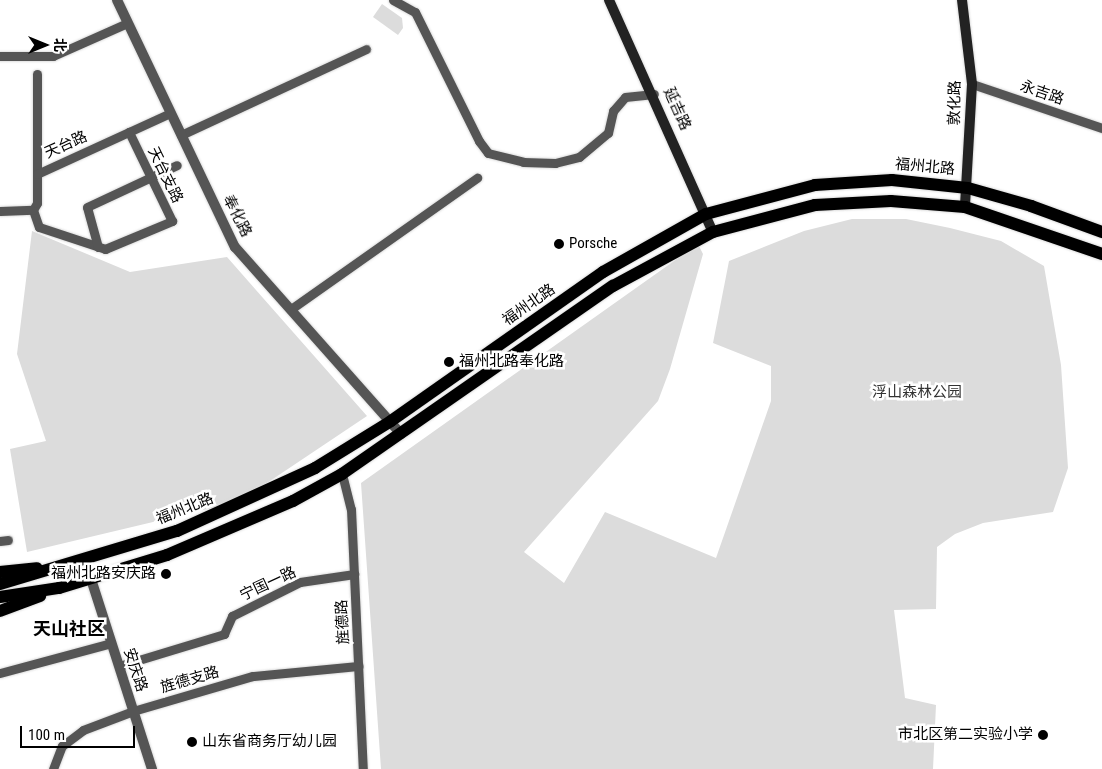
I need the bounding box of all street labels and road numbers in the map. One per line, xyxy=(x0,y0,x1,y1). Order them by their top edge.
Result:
street label: 永吉路 xyxy=(1018,77,1066,109)
street label: 敦化路 xyxy=(946,80,964,126)
street label: 延吉路 xyxy=(660,85,694,133)
street label: 天台路 xyxy=(42,128,90,162)
street label: 天台支路 xyxy=(144,144,186,206)
street label: 福州北路 xyxy=(894,155,956,179)
street label: 奉化路 xyxy=(219,192,255,240)
street label: 福州北路 xyxy=(499,280,559,330)
street label: 福州北路 xyxy=(154,489,216,529)
street label: 宁国一路 xyxy=(237,563,299,605)
street label: 旌德路 xyxy=(333,599,353,645)
street label: 安庆路 xyxy=(119,646,151,694)
street label: 旌德支路 xyxy=(159,663,221,697)

